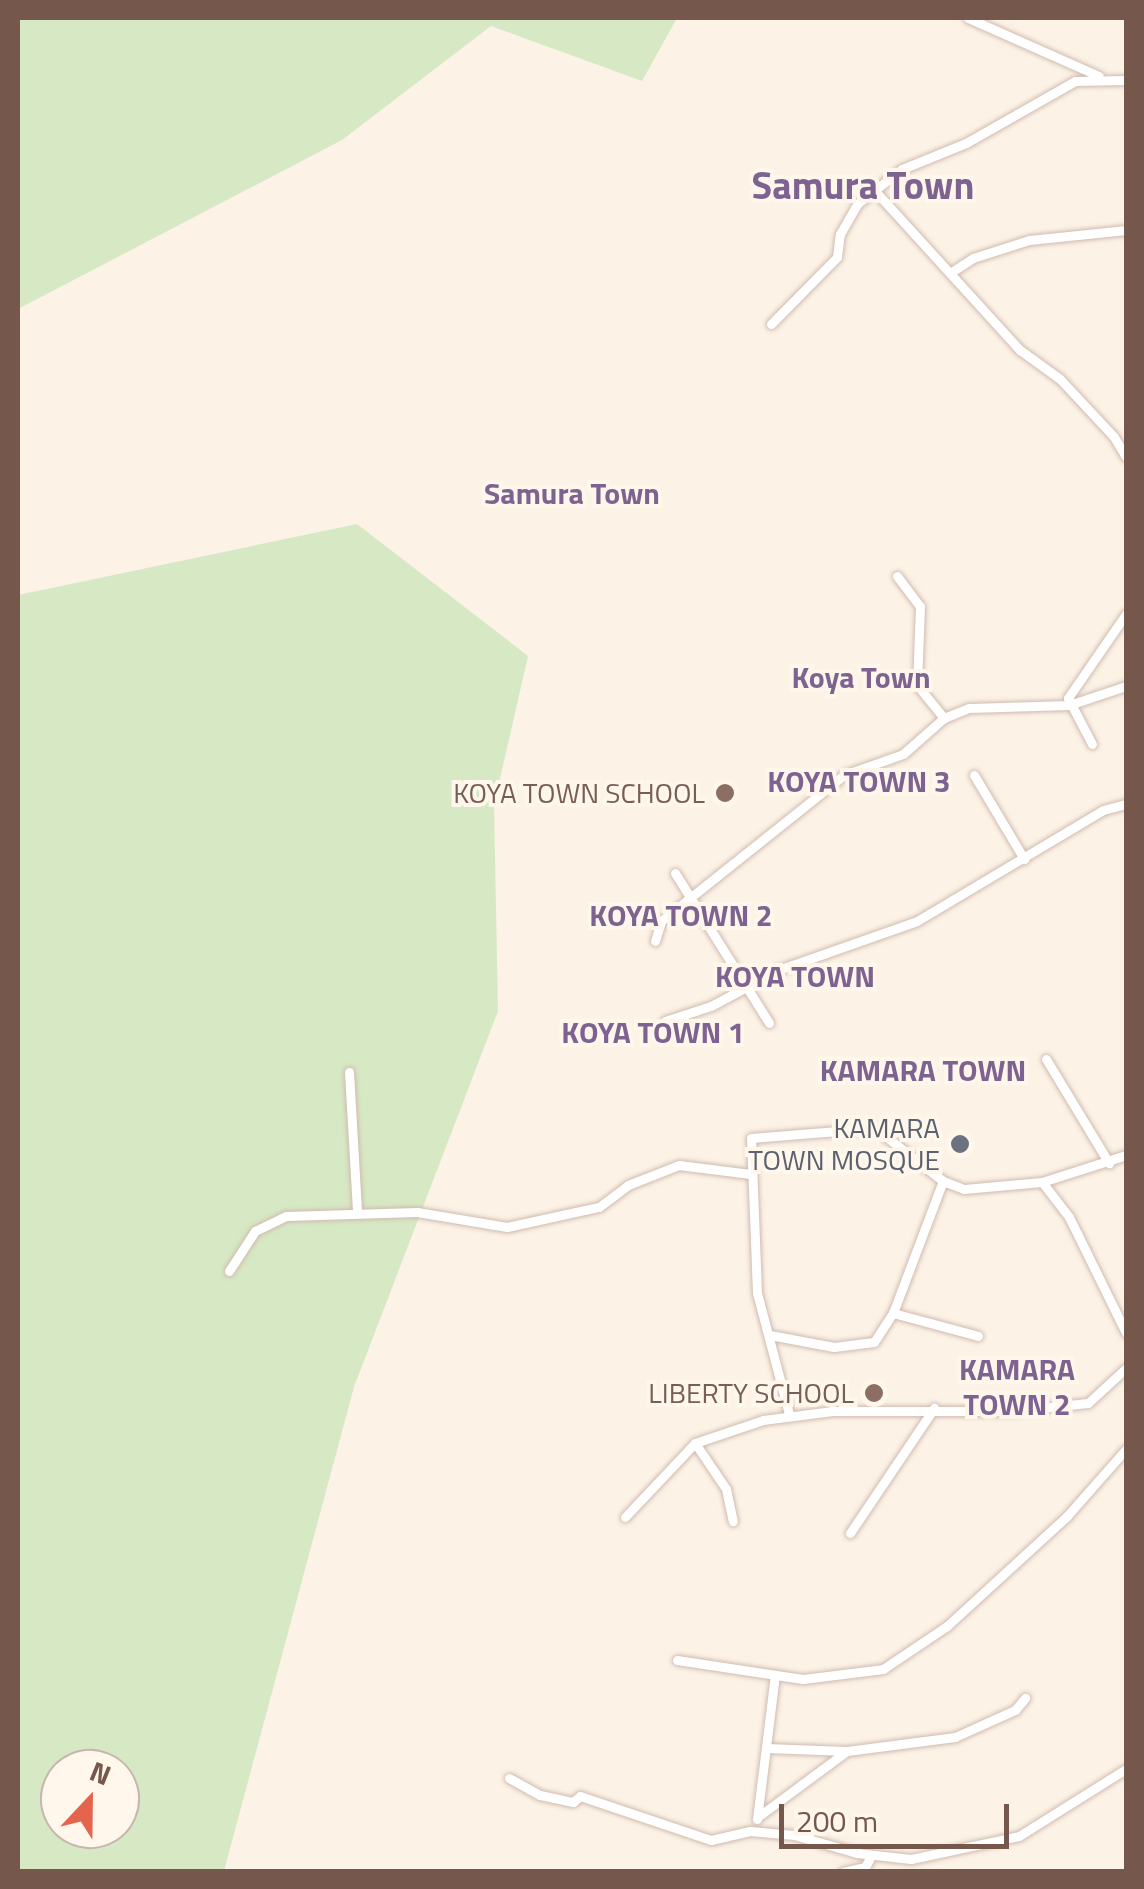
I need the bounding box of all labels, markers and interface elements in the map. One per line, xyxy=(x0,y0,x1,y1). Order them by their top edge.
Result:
district label: Samura Town xyxy=(752,163,974,209)
district label: Samura Town xyxy=(484,475,660,511)
district label: Koya Town xyxy=(791,659,931,695)
district label: KOYA TOWN 3 xyxy=(767,763,951,799)
place label: KOYA TOWN SCHOOL xyxy=(453,776,705,810)
marker: KOYA TOWN SCHOOL xyxy=(714,782,736,804)
district label: KOYA TOWN 2 xyxy=(589,897,773,933)
district label: KOYA TOWN xyxy=(715,958,875,994)
district label: KOYA TOWN 1 xyxy=(561,1014,745,1050)
district label: KAMARA TOWN xyxy=(820,1052,1026,1088)
place label: KAMARA TOWN MOSQUE xyxy=(748,1111,940,1177)
marker: KAMARA TOWN MOSQUE xyxy=(949,1133,971,1155)
district label: KAMARA TOWN 2 xyxy=(959,1351,1075,1422)
place label: LIBERTY SCHOOL xyxy=(648,1376,854,1410)
marker: LIBERTY SCHOOL xyxy=(863,1382,885,1404)
north arrow xyxy=(40,1749,140,1849)
text: N xyxy=(84,1749,118,1796)
scale bar xyxy=(784,1784,1014,1846)
text: 200 m xyxy=(796,1798,878,1844)

